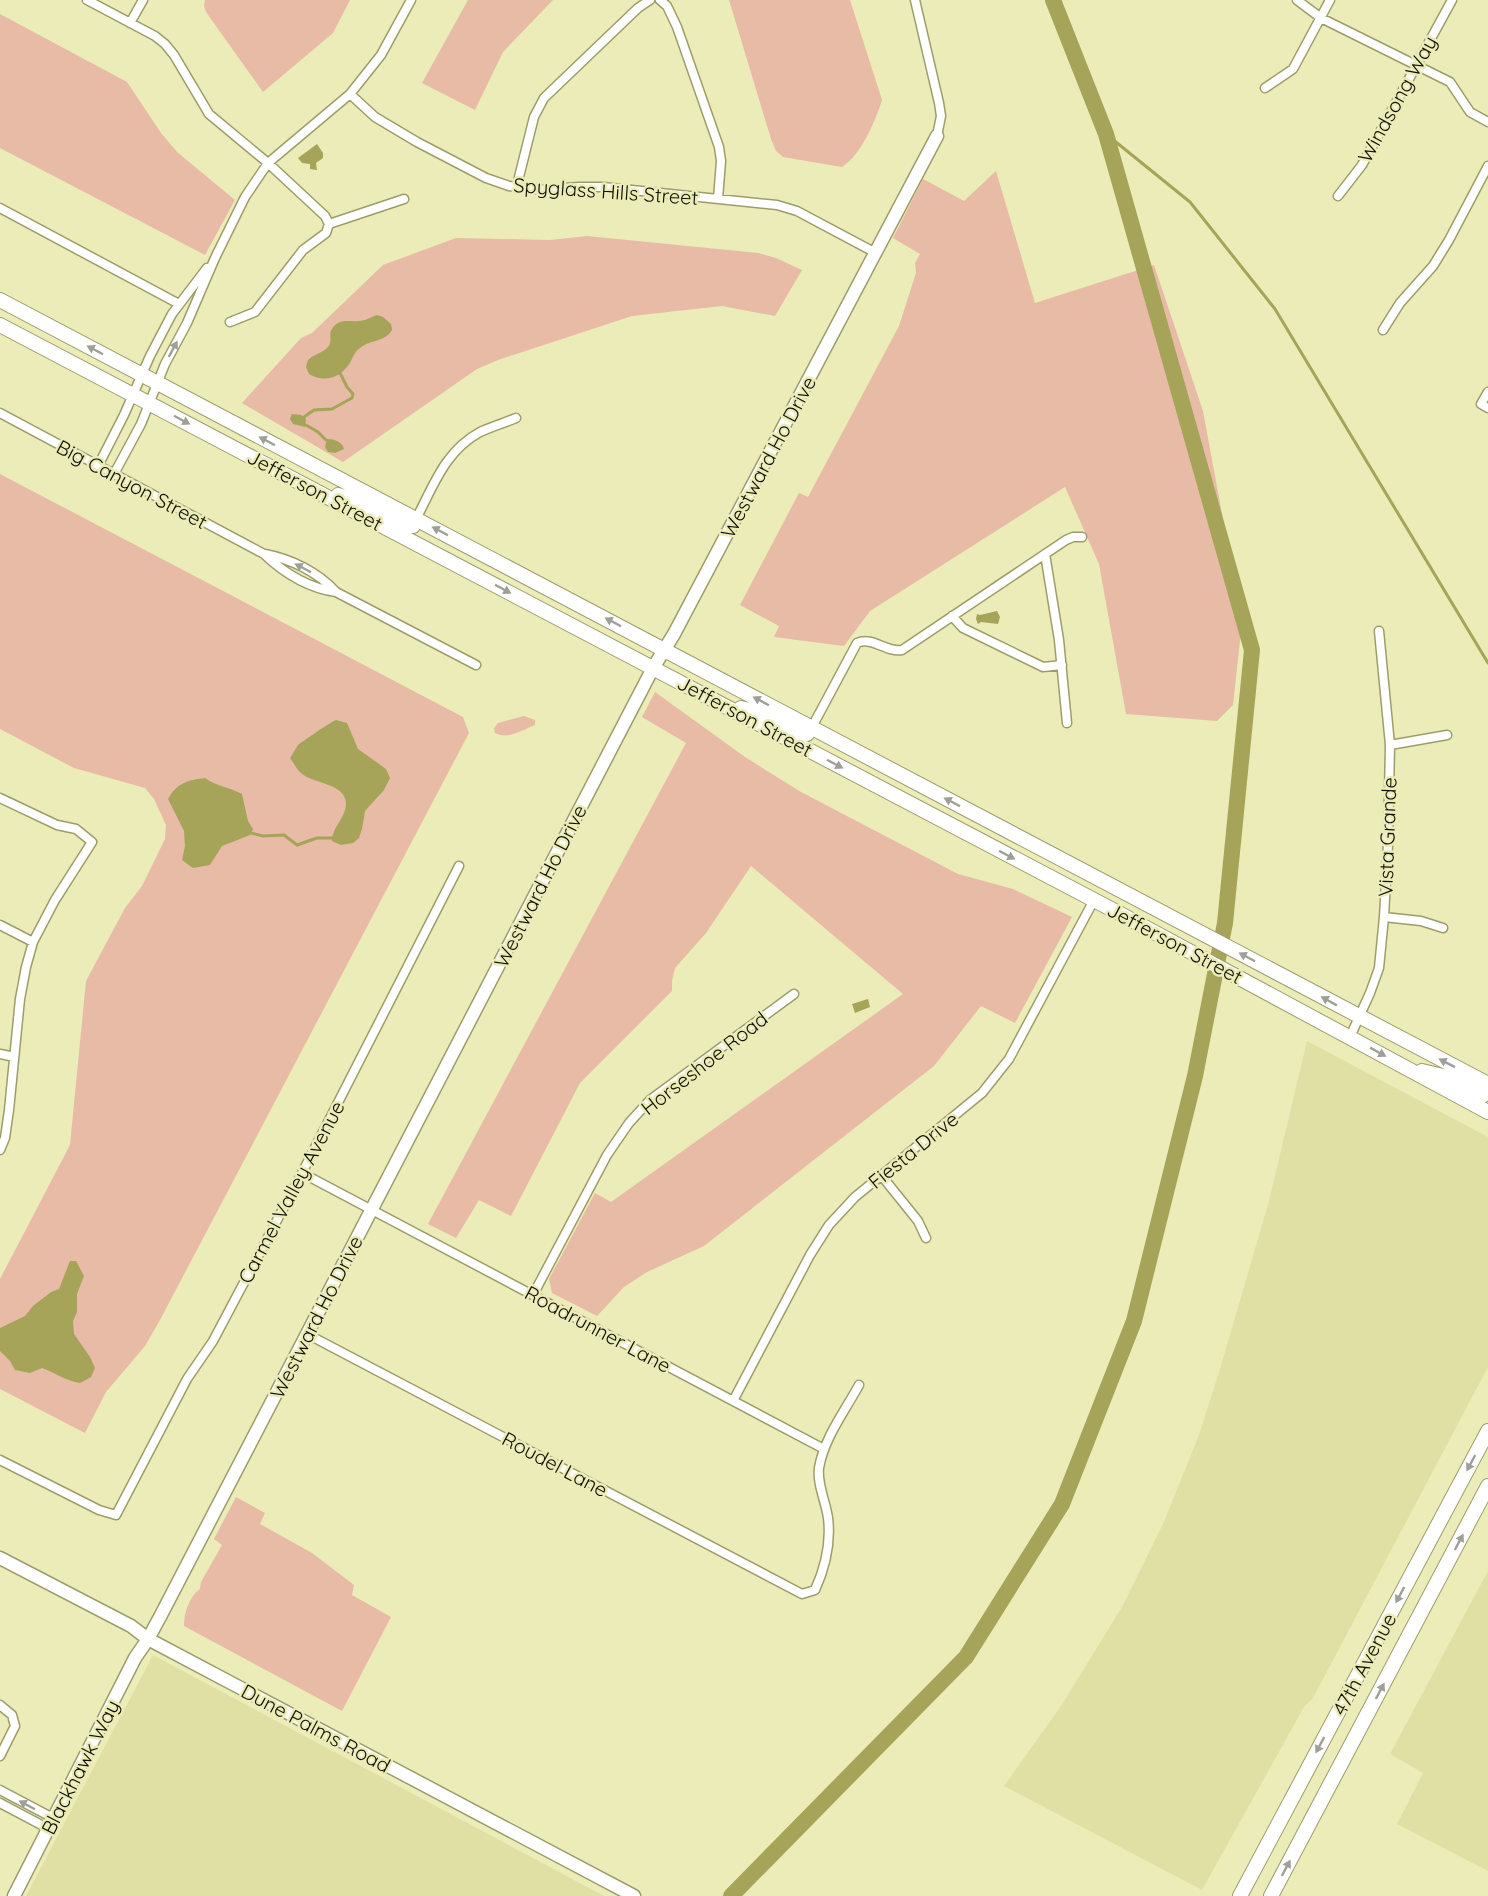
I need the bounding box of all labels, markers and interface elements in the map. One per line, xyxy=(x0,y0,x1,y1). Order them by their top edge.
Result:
street label: Windsong Way xyxy=(1352,31,1442,167)
street label: Spyglass Hills Street xyxy=(513,172,699,210)
one-way arrow xyxy=(168,340,178,357)
one-way arrow xyxy=(86,345,103,355)
street label: Westward Ho Drive xyxy=(715,372,821,542)
one-way arrow xyxy=(174,415,191,425)
street label: Big Canyon Street xyxy=(52,434,212,534)
one-way arrow xyxy=(259,436,276,446)
street label: Jefferson Street xyxy=(243,444,387,536)
one-way arrow xyxy=(431,527,449,537)
one-way arrow xyxy=(294,563,311,573)
one-way arrow xyxy=(495,584,512,594)
one-way arrow xyxy=(604,617,621,627)
street label: Jefferson Street xyxy=(673,670,817,762)
one-way arrow xyxy=(753,696,770,705)
one-way arrow xyxy=(827,759,844,769)
street label: Vista Grande xyxy=(1372,777,1402,897)
one-way arrow xyxy=(944,797,961,806)
street label: Westward Ho Drive xyxy=(488,800,592,972)
one-way arrow xyxy=(999,850,1016,860)
street label: Jefferson Street xyxy=(1103,897,1247,989)
one-way arrow xyxy=(1239,952,1256,962)
one-way arrow xyxy=(1320,996,1337,1006)
street label: Horseshoe Road xyxy=(636,1006,772,1120)
one-way arrow xyxy=(1369,1047,1386,1057)
one-way arrow xyxy=(1439,1058,1456,1068)
street label: Carmel Valley Avenue xyxy=(232,1096,350,1288)
street label: Fiesta Drive xyxy=(863,1106,963,1194)
street label: Westward Ho Drive xyxy=(264,1231,368,1403)
street label: Roadrunner Lane xyxy=(521,1280,675,1378)
street label: Roudel Lane xyxy=(498,1426,612,1502)
one-way arrow xyxy=(1466,1455,1476,1472)
one-way arrow xyxy=(1454,1533,1464,1550)
one-way arrow xyxy=(1396,1586,1406,1604)
street label: 47th Avenue xyxy=(1327,1609,1401,1719)
street label: Dune Palms Road xyxy=(237,1678,395,1778)
one-way arrow xyxy=(1375,1683,1385,1700)
street label: Blackhawk Way xyxy=(35,1695,125,1839)
one-way arrow xyxy=(1315,1736,1325,1753)
one-way arrow xyxy=(19,1800,36,1809)
one-way arrow xyxy=(1281,1859,1291,1876)

